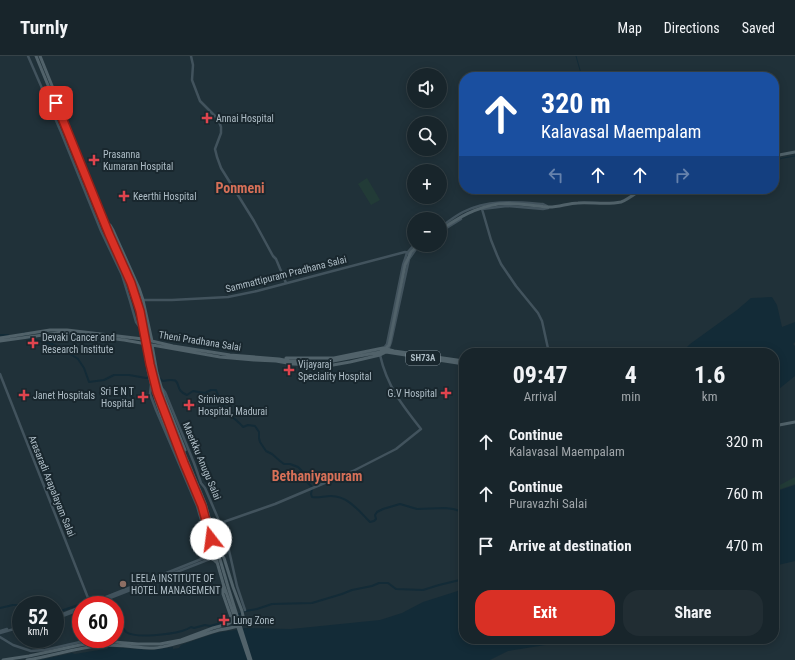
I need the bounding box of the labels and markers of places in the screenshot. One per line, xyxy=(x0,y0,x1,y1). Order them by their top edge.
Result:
pin xyxy=(39,86,73,120)
marker: Annai Hospital xyxy=(201,112,213,124)
place label: Annai Hospital xyxy=(216,113,274,124)
place label: Prasanna Kumaran Hospital xyxy=(103,149,173,172)
marker: Prasanna Kumaran Hospital xyxy=(88,154,100,166)
marker: Keerthi Hospital xyxy=(118,190,130,202)
place label: Keerthi Hospital xyxy=(133,191,196,202)
place label: Devaki Cancer and Research Institute xyxy=(42,332,115,355)
marker: Devaki Cancer and Research Institute xyxy=(27,337,39,349)
place label: Vijayaraj Speciality Hospital xyxy=(298,359,372,382)
marker: Vijayaraj Speciality Hospital xyxy=(283,364,295,376)
place label: Sri E N T Hospital xyxy=(100,386,134,409)
marker: G.V Hospital xyxy=(440,387,452,399)
place label: G.V Hospital xyxy=(388,388,437,399)
marker: Janet Hospitals xyxy=(18,389,30,401)
place label: Janet Hospitals xyxy=(33,390,95,401)
marker: Sri E N T Hospital xyxy=(137,391,149,403)
place label: Srinivasa Hospital, Madurai xyxy=(198,394,267,417)
marker: Srinivasa Hospital, Madurai xyxy=(183,399,195,411)
place label: LEELA INSTITUTE OF HOTEL MANAGEMENT xyxy=(131,573,220,596)
marker: LEELA INSTITUTE OF HOTEL MANAGEMENT xyxy=(118,579,128,589)
marker: Lung Zone xyxy=(218,614,230,626)
place label: Lung Zone xyxy=(233,615,274,626)

